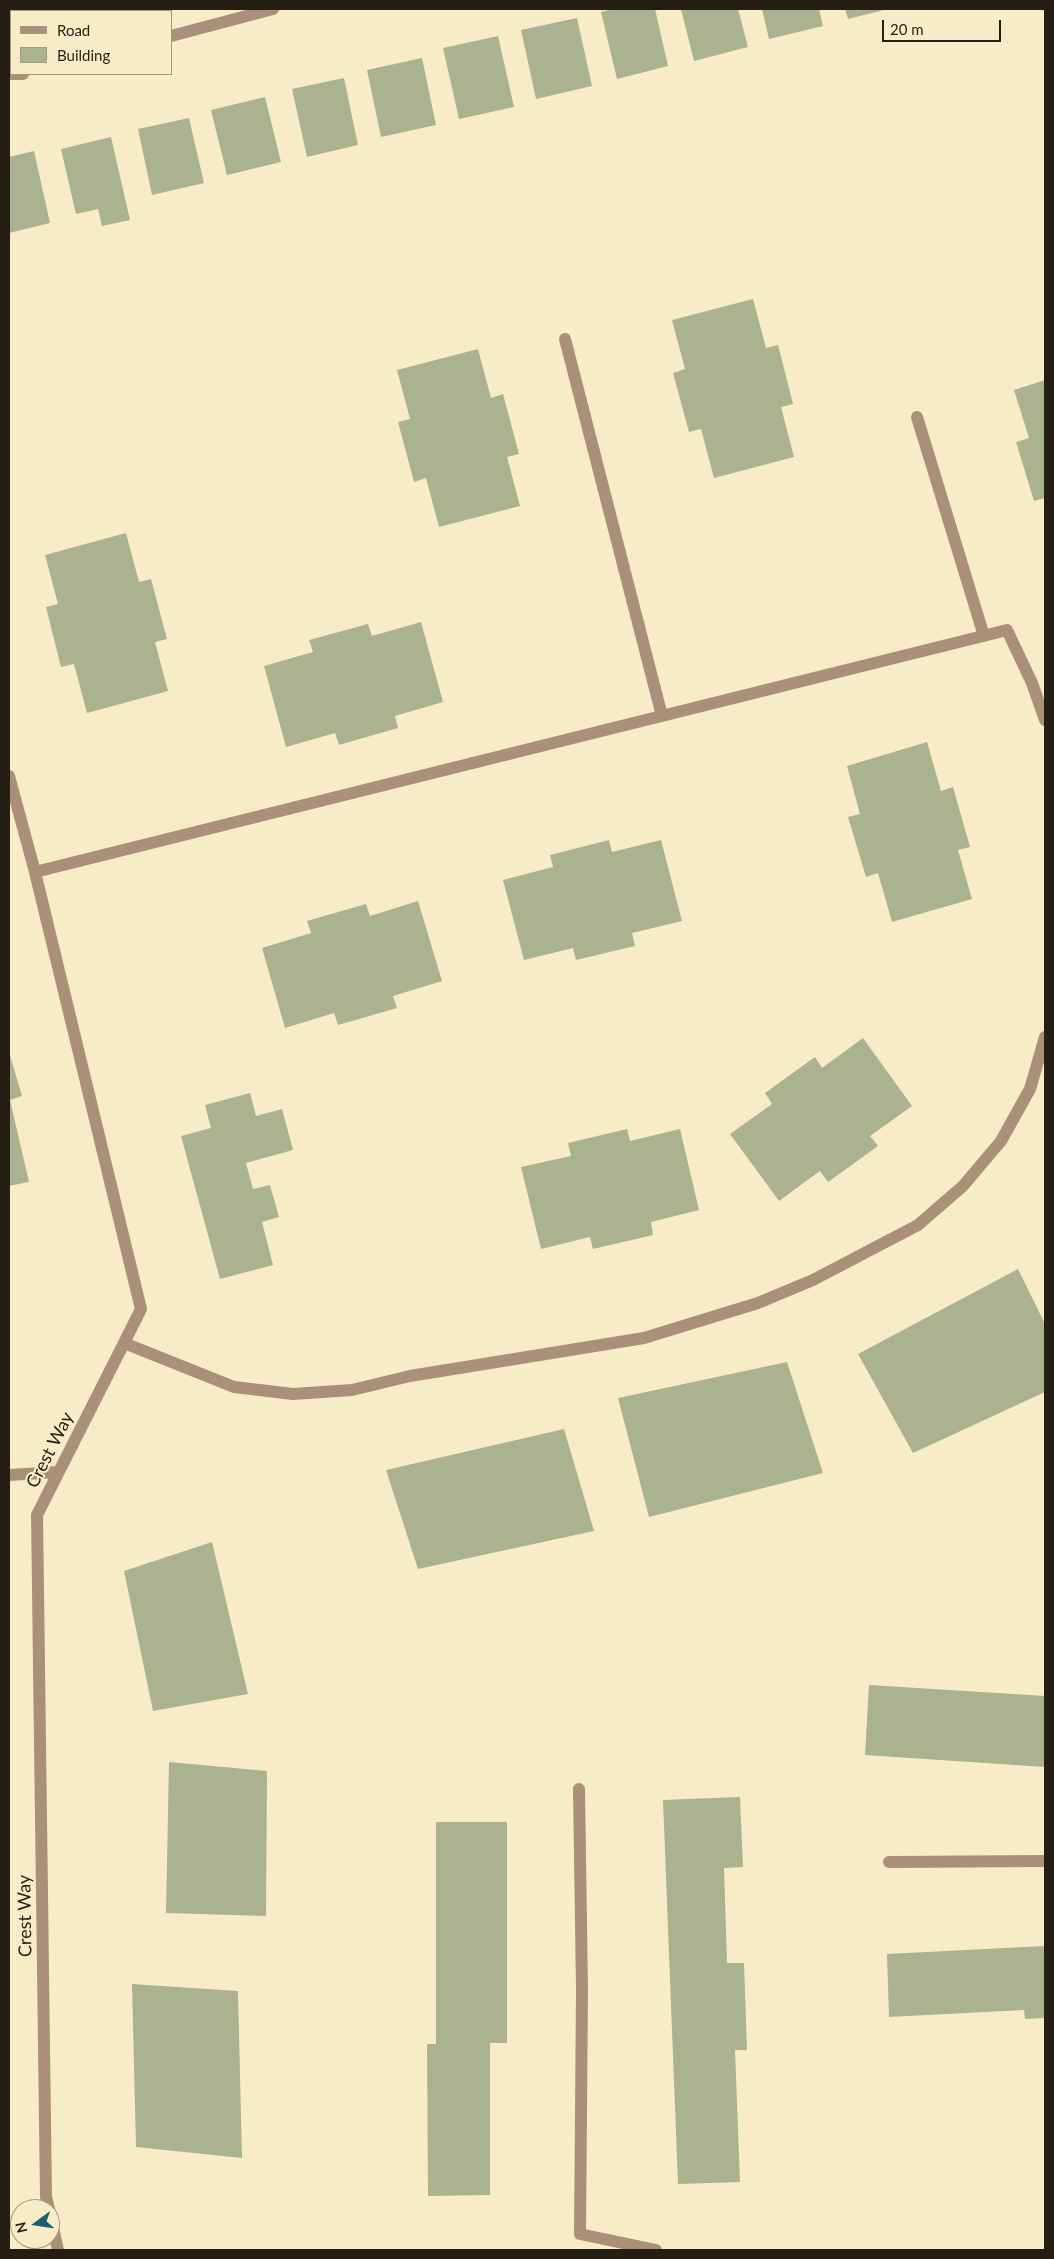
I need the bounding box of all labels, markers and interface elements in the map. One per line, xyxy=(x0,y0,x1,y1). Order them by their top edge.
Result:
legend xyxy=(10,10,172,75)
scale bar xyxy=(884,10,1003,42)
text: 20 m xyxy=(890,20,924,38)
text: Road xyxy=(57,21,90,39)
text: Building xyxy=(57,46,110,64)
street label: Crest Way xyxy=(22,1409,78,1491)
street label: Crest Way xyxy=(13,1875,37,1957)
north arrow xyxy=(10,2199,60,2249)
text: N xyxy=(11,2220,30,2235)

